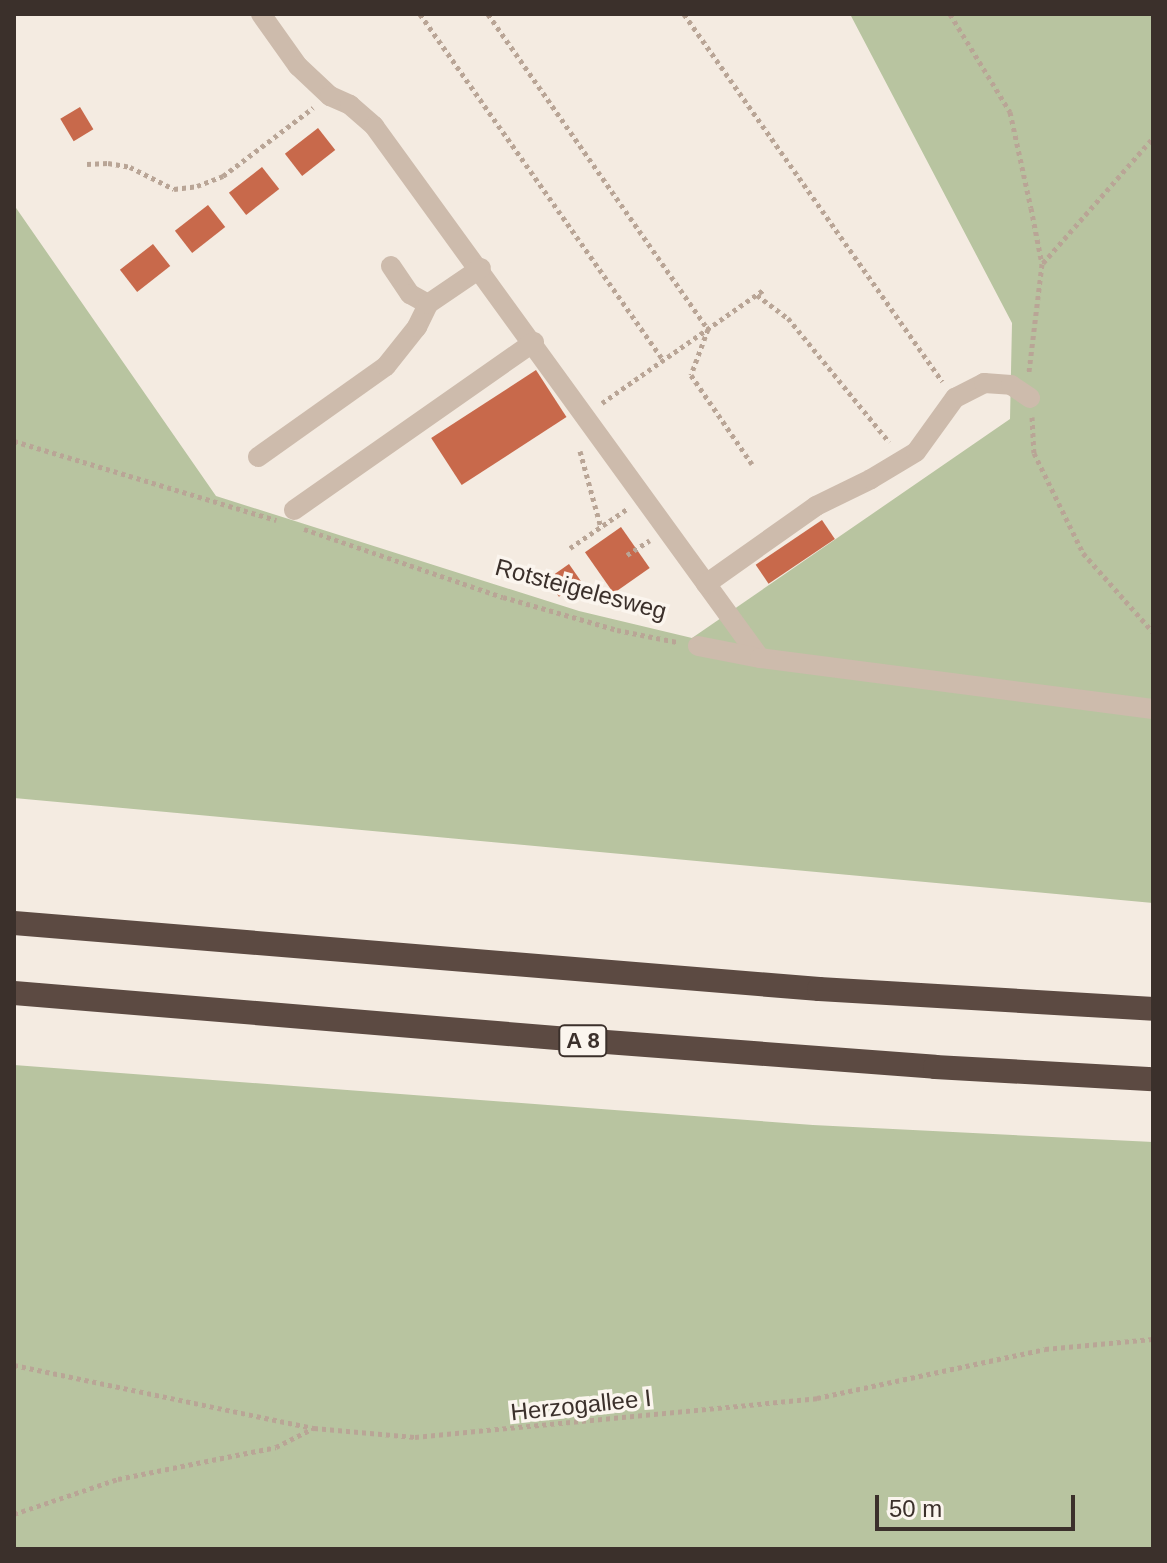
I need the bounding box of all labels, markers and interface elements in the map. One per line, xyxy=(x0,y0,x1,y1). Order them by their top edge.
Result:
street label: Rotsteigelesweg xyxy=(492,552,670,626)
road number: A 8 xyxy=(557,1023,609,1059)
street label: Herzogallee I xyxy=(509,1383,653,1427)
scale bar xyxy=(879,1479,1079,1529)
text: 50 m xyxy=(889,1495,942,1522)

